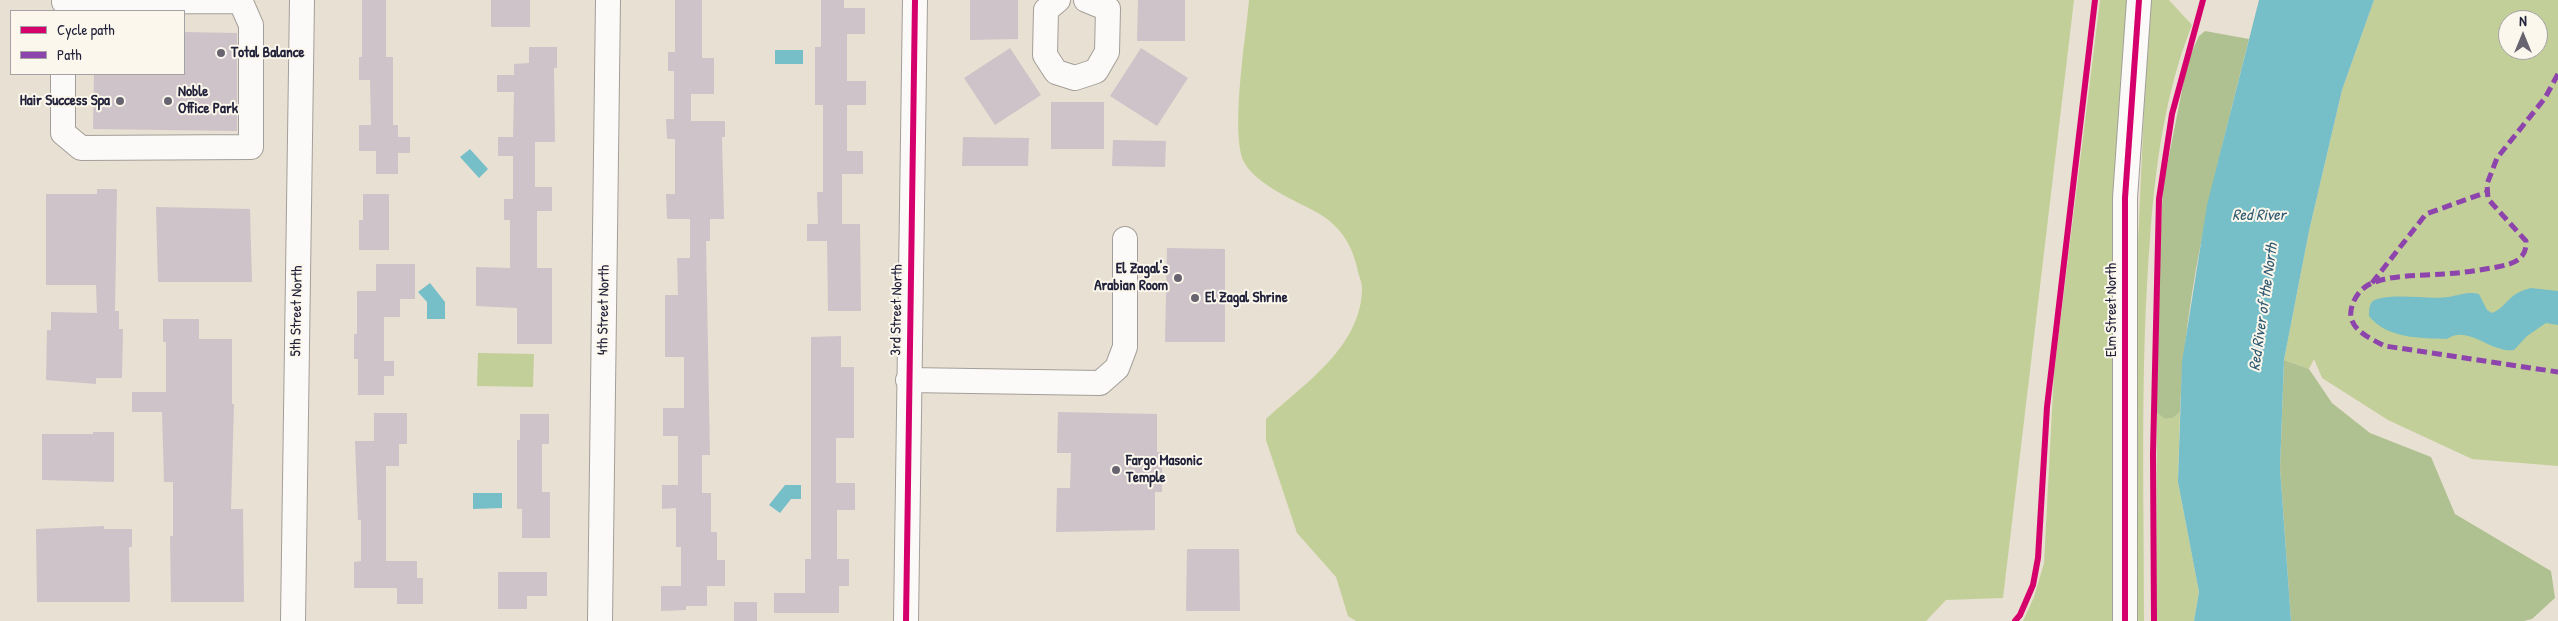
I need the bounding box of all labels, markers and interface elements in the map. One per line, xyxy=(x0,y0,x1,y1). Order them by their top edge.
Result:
legend xyxy=(10,10,185,75)
north arrow xyxy=(2498,10,2548,60)
text: N xyxy=(2519,11,2527,30)
text: Cycle path xyxy=(57,19,115,40)
text: Path xyxy=(57,44,82,65)
place label: Total Balance xyxy=(231,44,304,62)
marker: Total Balance xyxy=(215,47,227,59)
place label: Noble Office Park xyxy=(178,83,238,118)
place label: Hair Success Spa xyxy=(20,92,110,110)
marker: Hair Success Spa xyxy=(114,95,126,107)
marker: Noble Office Park xyxy=(162,95,174,107)
water label: Red River xyxy=(2232,206,2286,226)
water label: Red River of the North xyxy=(2246,242,2282,372)
place label: El Zagal's Arabian Room xyxy=(1094,260,1168,295)
street label: Elm Street North xyxy=(2103,263,2121,357)
street label: 3rd Street North xyxy=(887,264,907,356)
street label: 5th Street North xyxy=(287,265,307,357)
street label: 4th Street North xyxy=(594,265,614,355)
marker: El Zagal's Arabian Room xyxy=(1172,272,1184,284)
place label: El Zagal Shrine xyxy=(1205,289,1288,307)
marker: El Zagal Shrine xyxy=(1189,292,1201,304)
place label: Fargo Masonic Temple xyxy=(1126,452,1202,487)
marker: Fargo Masonic Temple xyxy=(1110,464,1122,476)

